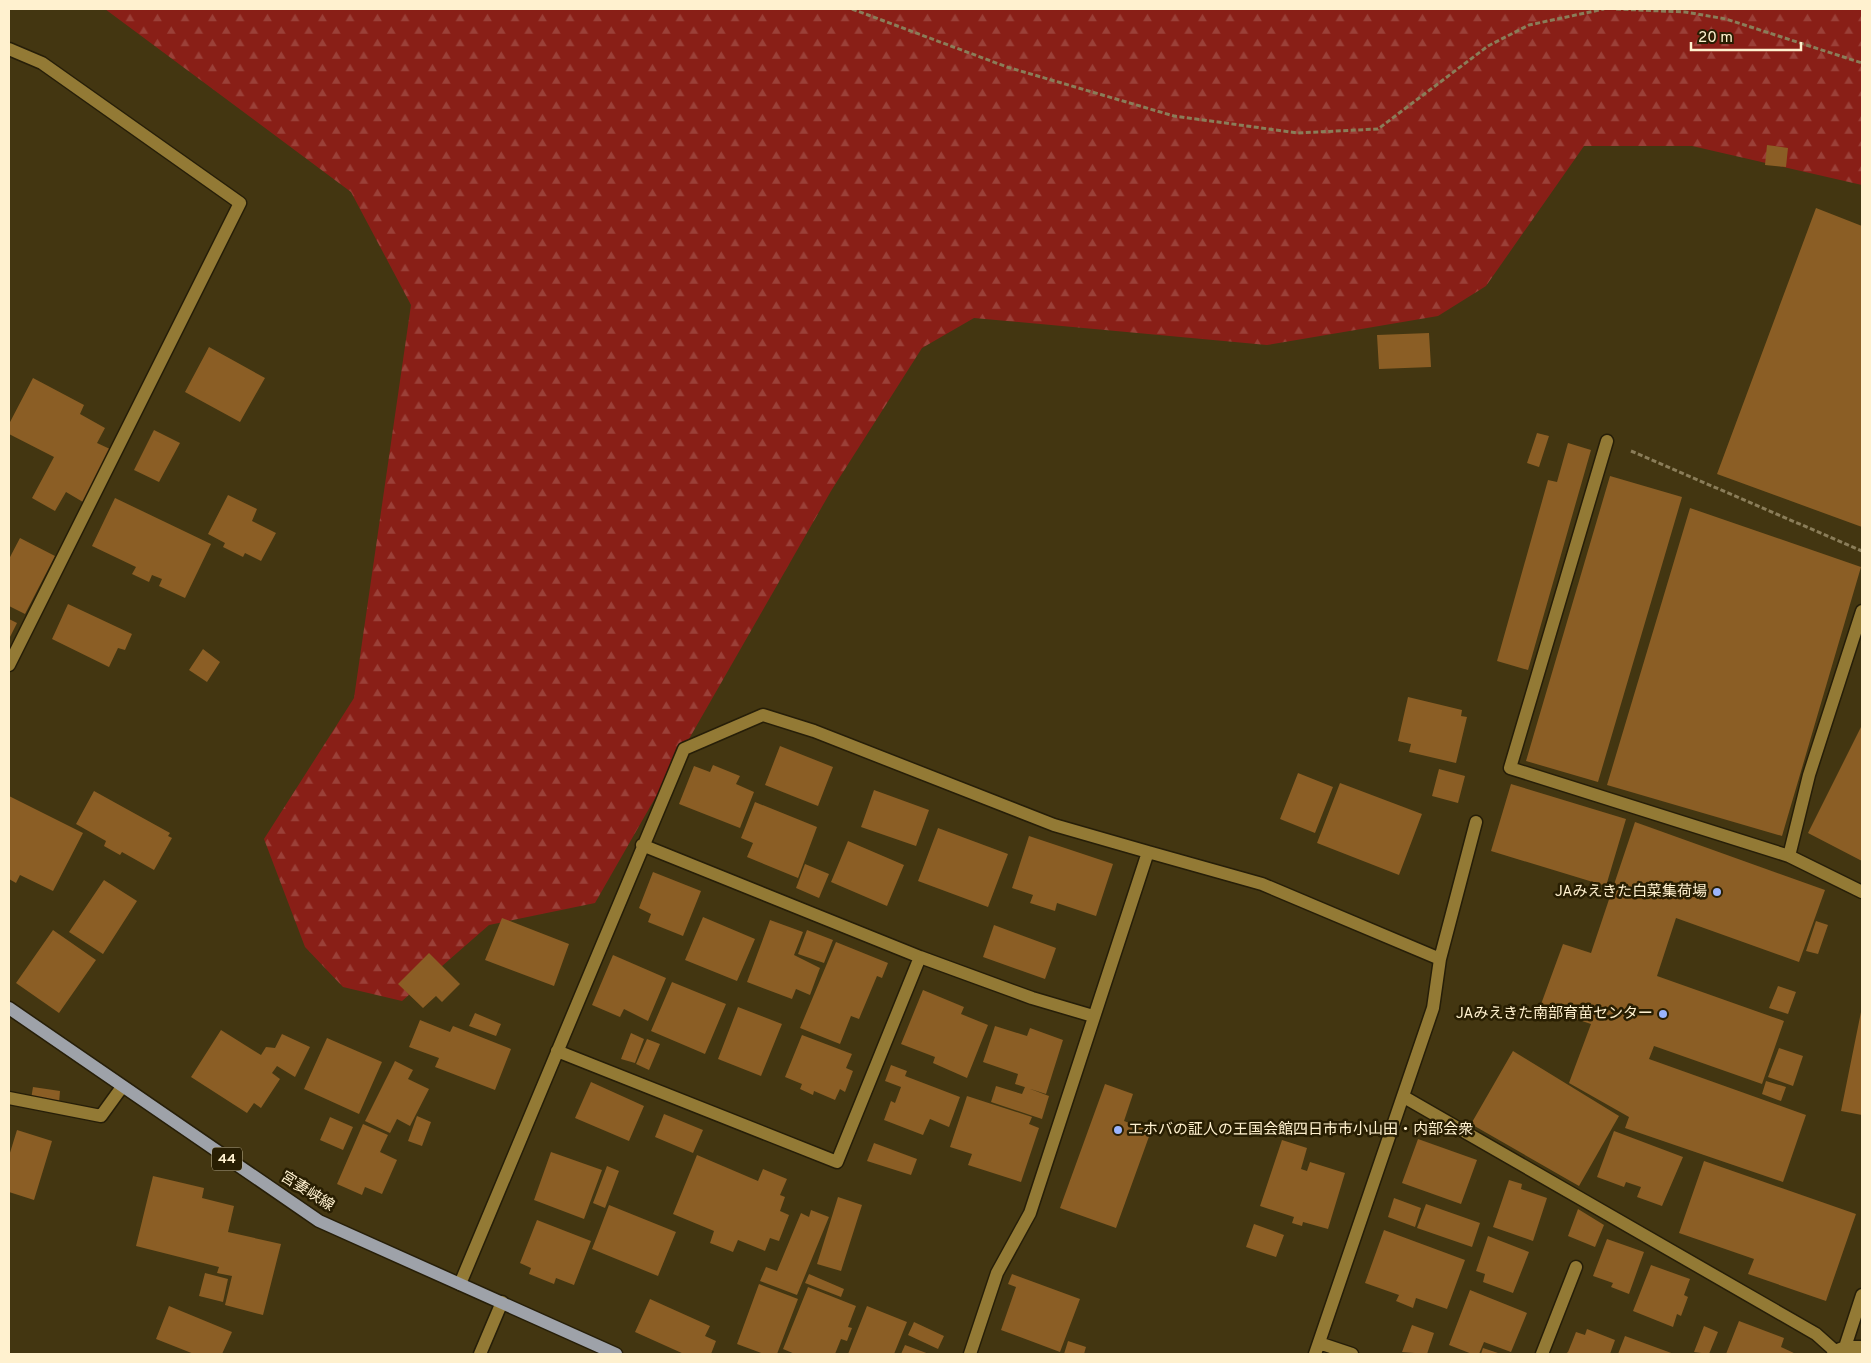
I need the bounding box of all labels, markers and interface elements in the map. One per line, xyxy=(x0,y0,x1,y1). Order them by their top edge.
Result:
scale bar xyxy=(1691,20,1801,52)
text: 20 m xyxy=(1698,29,1733,48)
place label: JAみえきた白菜集荷場 xyxy=(1555,883,1707,902)
marker: JAみえきた白菜集荷場 xyxy=(1711,886,1723,898)
place label: JAみえきた南部育苗センター xyxy=(1456,1005,1653,1024)
marker: JAみえきた南部育苗センター xyxy=(1657,1008,1669,1020)
place label: エホバの証人の王国会館四日市市小山田・内部会衆 xyxy=(1128,1121,1473,1140)
marker: エホバの証人の王国会館四日市市小山田・内部会衆 xyxy=(1112,1124,1124,1136)
road number: 44 xyxy=(212,1148,242,1170)
street label: 宮妻峡線 xyxy=(277,1168,337,1216)

